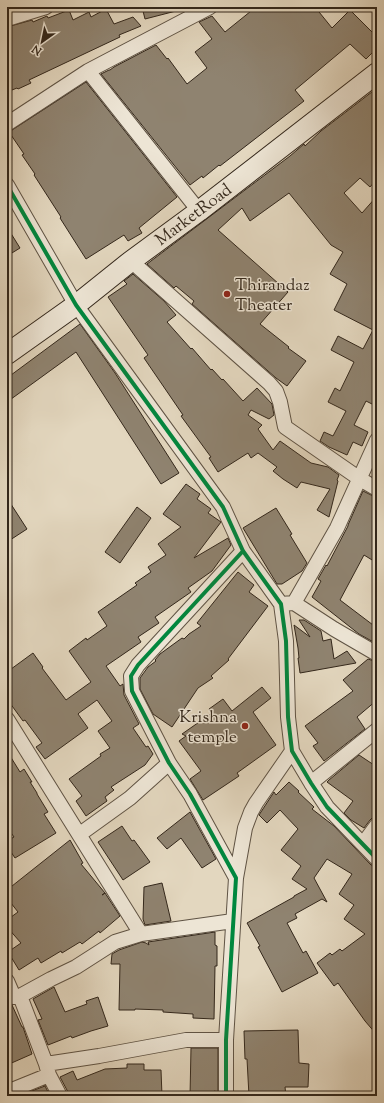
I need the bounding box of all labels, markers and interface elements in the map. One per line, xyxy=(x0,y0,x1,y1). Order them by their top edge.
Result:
north arrow xyxy=(22,22,62,62)
text: N xyxy=(29,40,46,59)
street label: MarketRoad xyxy=(151,179,238,252)
place label: Thirandaz Theater xyxy=(235,274,310,318)
marker: Thirandaz Theater xyxy=(222,289,232,299)
place label: Krishna temple xyxy=(179,706,237,750)
marker: Krishna temple xyxy=(240,721,250,731)

